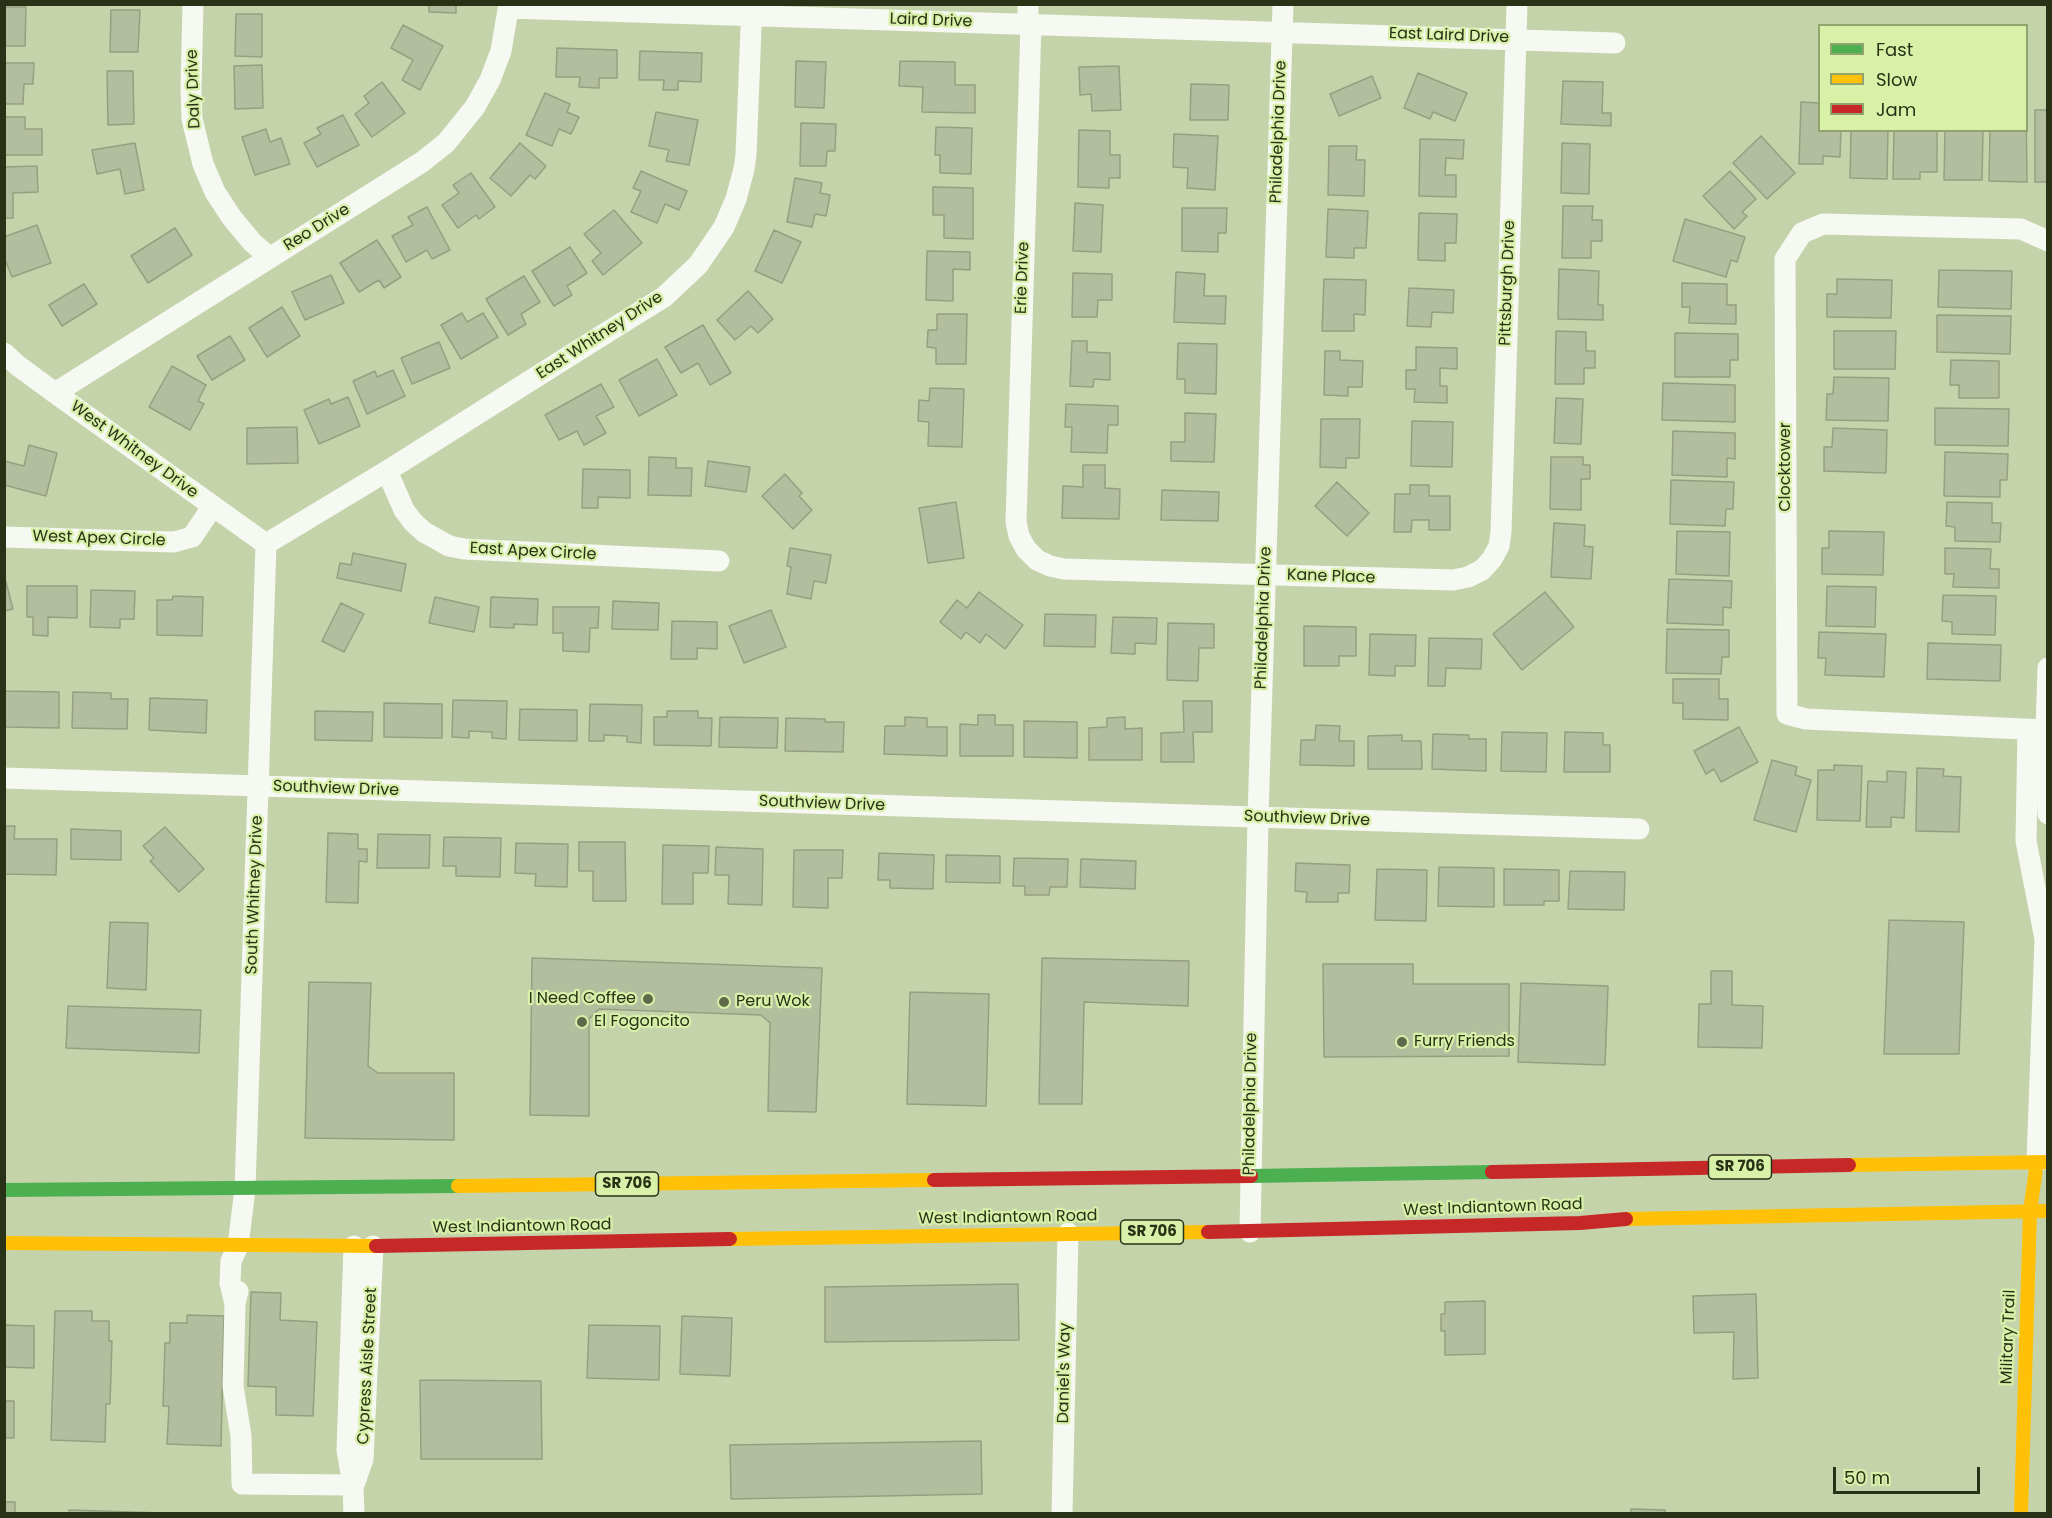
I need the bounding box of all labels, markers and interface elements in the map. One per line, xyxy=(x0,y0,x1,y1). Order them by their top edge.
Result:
street label: Laird Drive xyxy=(889,10,973,32)
street label: East Laird Drive xyxy=(1389,24,1509,48)
legend xyxy=(1818,24,2028,132)
text: Fast xyxy=(1876,37,1913,62)
street label: Daly Drive xyxy=(183,49,205,129)
street label: Philadelphia Drive xyxy=(1267,60,1291,204)
text: Slow xyxy=(1876,67,1917,92)
text: Jam xyxy=(1876,97,1916,122)
street label: Reo Drive xyxy=(280,200,354,256)
street label: Pittsburgh Drive xyxy=(1496,220,1520,346)
street label: Erie Drive xyxy=(1012,241,1034,315)
street label: East Whitney Drive xyxy=(533,288,667,384)
street label: West Whitney Drive xyxy=(66,397,202,503)
street label: Clocktower xyxy=(1776,422,1796,512)
street label: West Apex Circle xyxy=(32,527,166,551)
street label: East Apex Circle xyxy=(469,539,597,565)
street label: Philadelphia Drive xyxy=(1252,546,1276,690)
street label: Kane Place xyxy=(1286,566,1376,588)
street label: Southview Drive xyxy=(273,777,399,801)
street label: Southview Drive xyxy=(759,792,885,816)
street label: Southview Drive xyxy=(1244,807,1370,831)
street label: South Whitney Drive xyxy=(243,815,267,975)
place label: I Need Coffee xyxy=(529,989,636,1009)
marker: I Need Coffee xyxy=(641,992,655,1006)
place label: Peru Wok xyxy=(736,992,810,1012)
marker: Peru Wok xyxy=(717,995,731,1009)
place label: El Fogoncito xyxy=(594,1012,690,1032)
marker: El Fogoncito xyxy=(575,1015,589,1029)
street label: Philadelphia Drive xyxy=(1240,1032,1262,1176)
place label: Furry Friends xyxy=(1414,1032,1515,1052)
marker: Furry Friends xyxy=(1395,1035,1409,1049)
road number: SR 706 xyxy=(1708,1155,1772,1179)
road number: SR 706 xyxy=(596,1172,658,1196)
street label: West Indiantown Road xyxy=(1403,1195,1583,1221)
street label: West Indiantown Road xyxy=(918,1207,1098,1229)
street label: West Indiantown Road xyxy=(432,1216,612,1238)
road number: SR 706 xyxy=(1120,1220,1184,1244)
street label: Cypress Aisle Street xyxy=(354,1287,382,1445)
street label: Military Trail xyxy=(1998,1289,2020,1385)
street label: Daniel's Way xyxy=(1055,1322,1075,1424)
scale bar xyxy=(1836,1455,1983,1493)
text: 50 m xyxy=(1844,1465,1890,1490)

